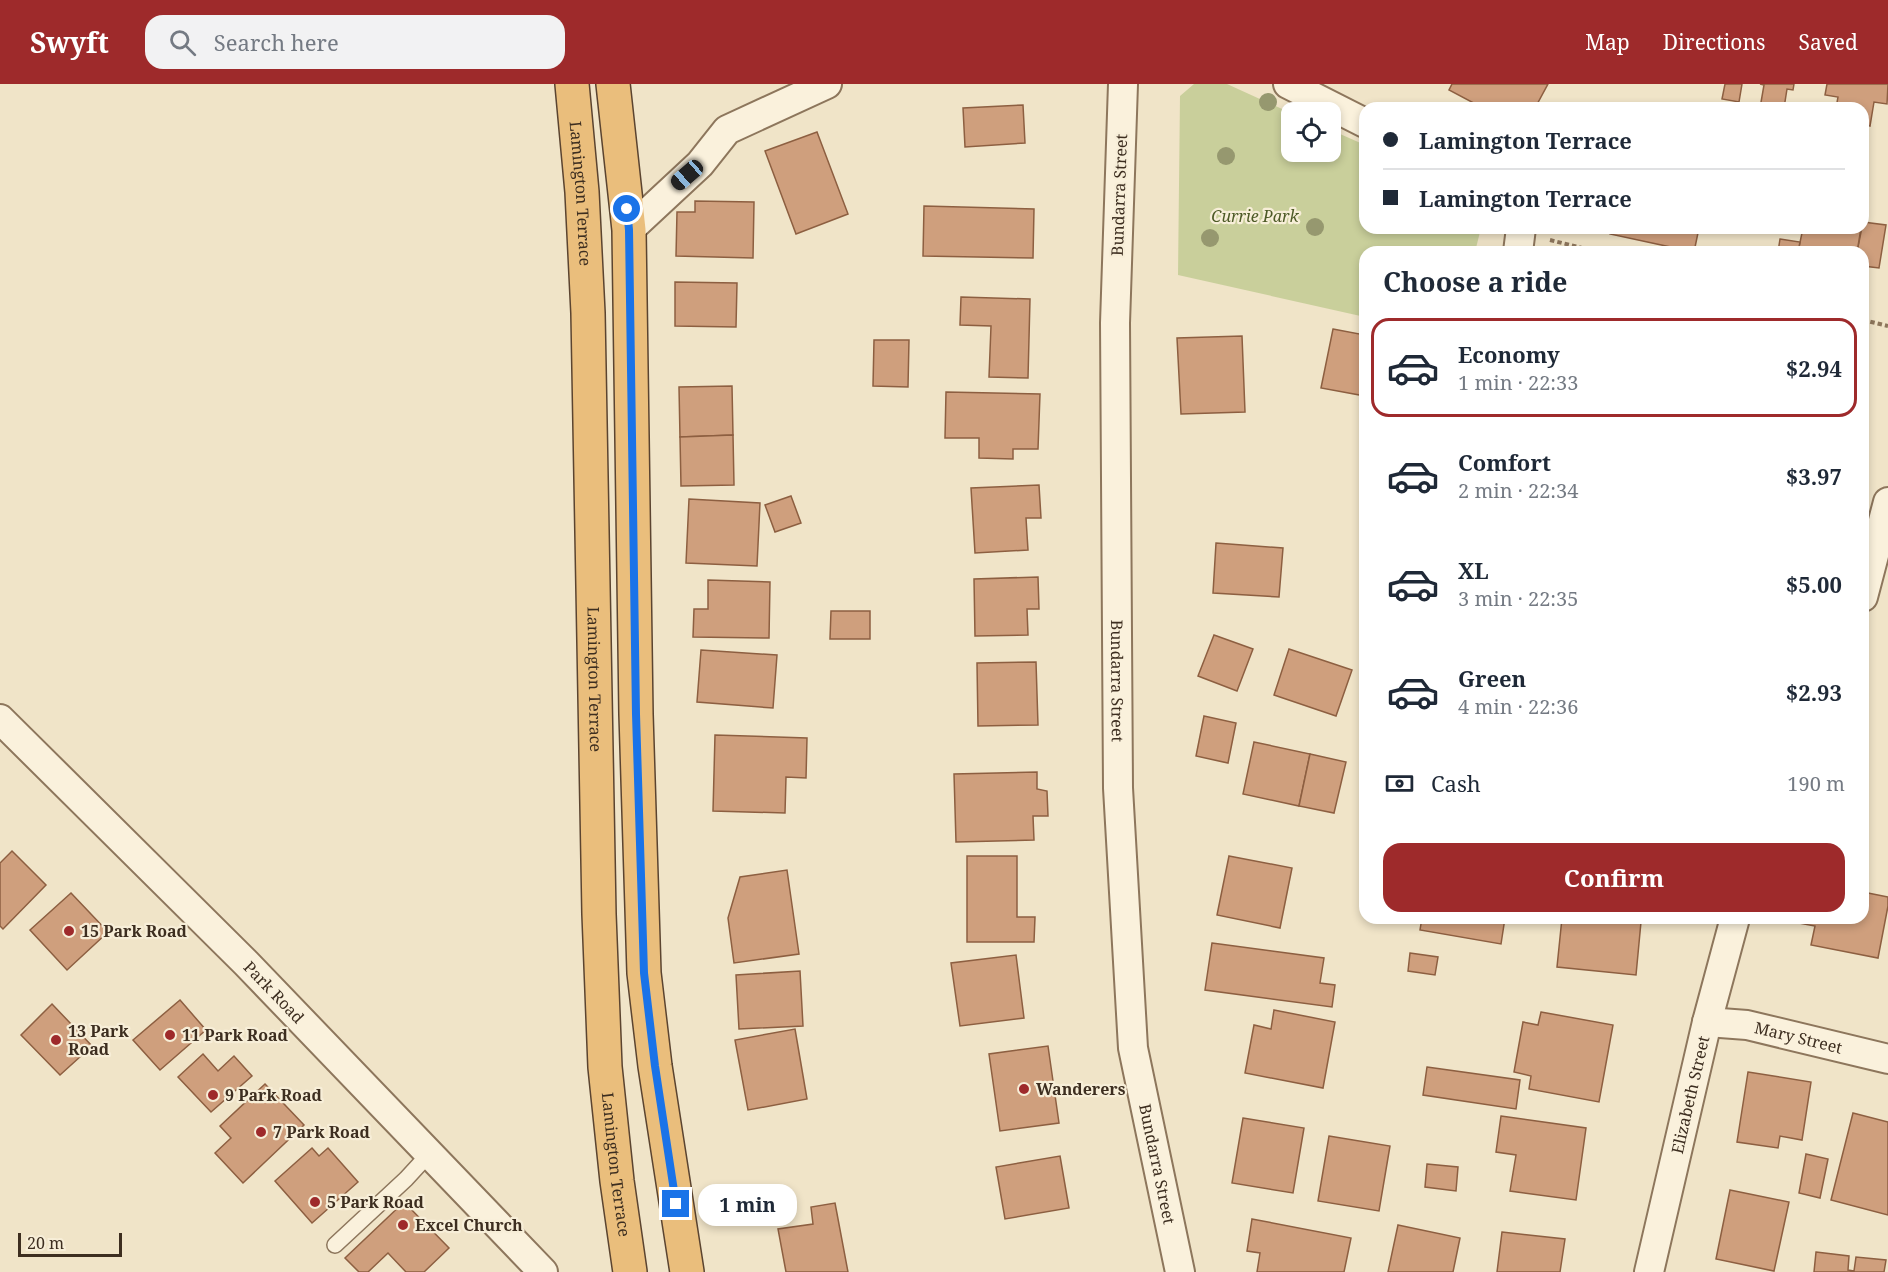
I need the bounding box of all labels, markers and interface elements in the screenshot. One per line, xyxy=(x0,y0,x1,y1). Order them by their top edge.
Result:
search box xyxy=(145,15,565,69)
text: Swyft xyxy=(30,23,109,61)
icon: search xyxy=(166,26,199,59)
text: Search here xyxy=(214,27,339,57)
text: Map xyxy=(1585,28,1630,56)
text: Directions xyxy=(1663,28,1765,56)
text: Saved xyxy=(1798,28,1858,56)
map controls xyxy=(1281,102,1341,162)
button: locate xyxy=(1281,102,1341,162)
street label: Lamington Terrace xyxy=(564,120,597,267)
text: Lamington Terrace xyxy=(1419,125,1632,155)
street label: Bundarra Street xyxy=(1106,133,1132,257)
car xyxy=(668,156,706,194)
text: Lamington Terrace xyxy=(1419,183,1632,213)
route start xyxy=(613,195,640,222)
park label: Currie Park xyxy=(1211,205,1300,227)
text: Choose a ride xyxy=(1383,263,1568,300)
text: Economy xyxy=(1458,339,1560,369)
icon: car xyxy=(1386,341,1440,395)
text: $2.94 xyxy=(1786,353,1842,383)
text: 1 min · 22:33 xyxy=(1458,369,1578,396)
text: Comfort xyxy=(1458,447,1551,477)
icon: car xyxy=(1386,449,1440,503)
text: $3.97 xyxy=(1786,461,1842,491)
text: 2 min · 22:34 xyxy=(1458,477,1578,504)
text: XL xyxy=(1458,555,1489,585)
icon: car xyxy=(1386,557,1440,611)
text: $5.00 xyxy=(1786,569,1842,599)
text: 3 min · 22:35 xyxy=(1458,585,1578,612)
street label: Lamington Terrace xyxy=(582,606,607,752)
street label: Bundarra Street xyxy=(1106,620,1129,743)
text: Green xyxy=(1458,663,1526,693)
icon: car xyxy=(1386,665,1440,719)
text: $2.93 xyxy=(1786,677,1842,707)
text: 4 min · 22:36 xyxy=(1458,693,1578,720)
icon: cash xyxy=(1383,767,1416,800)
text: Cash xyxy=(1431,768,1481,798)
text: 190 m xyxy=(1787,770,1845,797)
button: Confirm xyxy=(1383,843,1845,912)
place label: 15 Park Road xyxy=(81,920,188,942)
marker: 15 Park Road xyxy=(62,924,76,938)
street label: Park Road xyxy=(239,956,309,1028)
street label: Mary Street xyxy=(1752,1016,1845,1059)
place label: 13 Park Road xyxy=(68,1020,129,1060)
place label: 11 Park Road xyxy=(182,1024,289,1046)
marker: 11 Park Road xyxy=(163,1028,177,1042)
marker: 13 Park Road xyxy=(49,1033,63,1047)
street label: Elizabeth Street xyxy=(1666,1033,1715,1156)
place label: Wanderers xyxy=(1036,1078,1126,1100)
marker: Wanderers xyxy=(1017,1082,1031,1096)
place label: 9 Park Road xyxy=(225,1084,323,1106)
marker: 9 Park Road xyxy=(206,1088,220,1102)
street label: Lamington Terrace xyxy=(597,1091,636,1238)
street label: Bundarra Street xyxy=(1134,1102,1181,1226)
place label: 7 Park Road xyxy=(273,1121,371,1143)
marker: 7 Park Road xyxy=(254,1125,268,1139)
callout: 1 min xyxy=(697,1183,796,1225)
route end xyxy=(662,1190,689,1217)
place label: 5 Park Road xyxy=(327,1191,425,1213)
text: 1 min xyxy=(719,1191,776,1218)
marker: 5 Park Road xyxy=(308,1195,322,1209)
place label: Excel Church xyxy=(415,1214,523,1236)
marker: Excel Church xyxy=(396,1218,410,1232)
scale bar xyxy=(18,1230,122,1258)
text: 20 m xyxy=(27,1232,64,1254)

